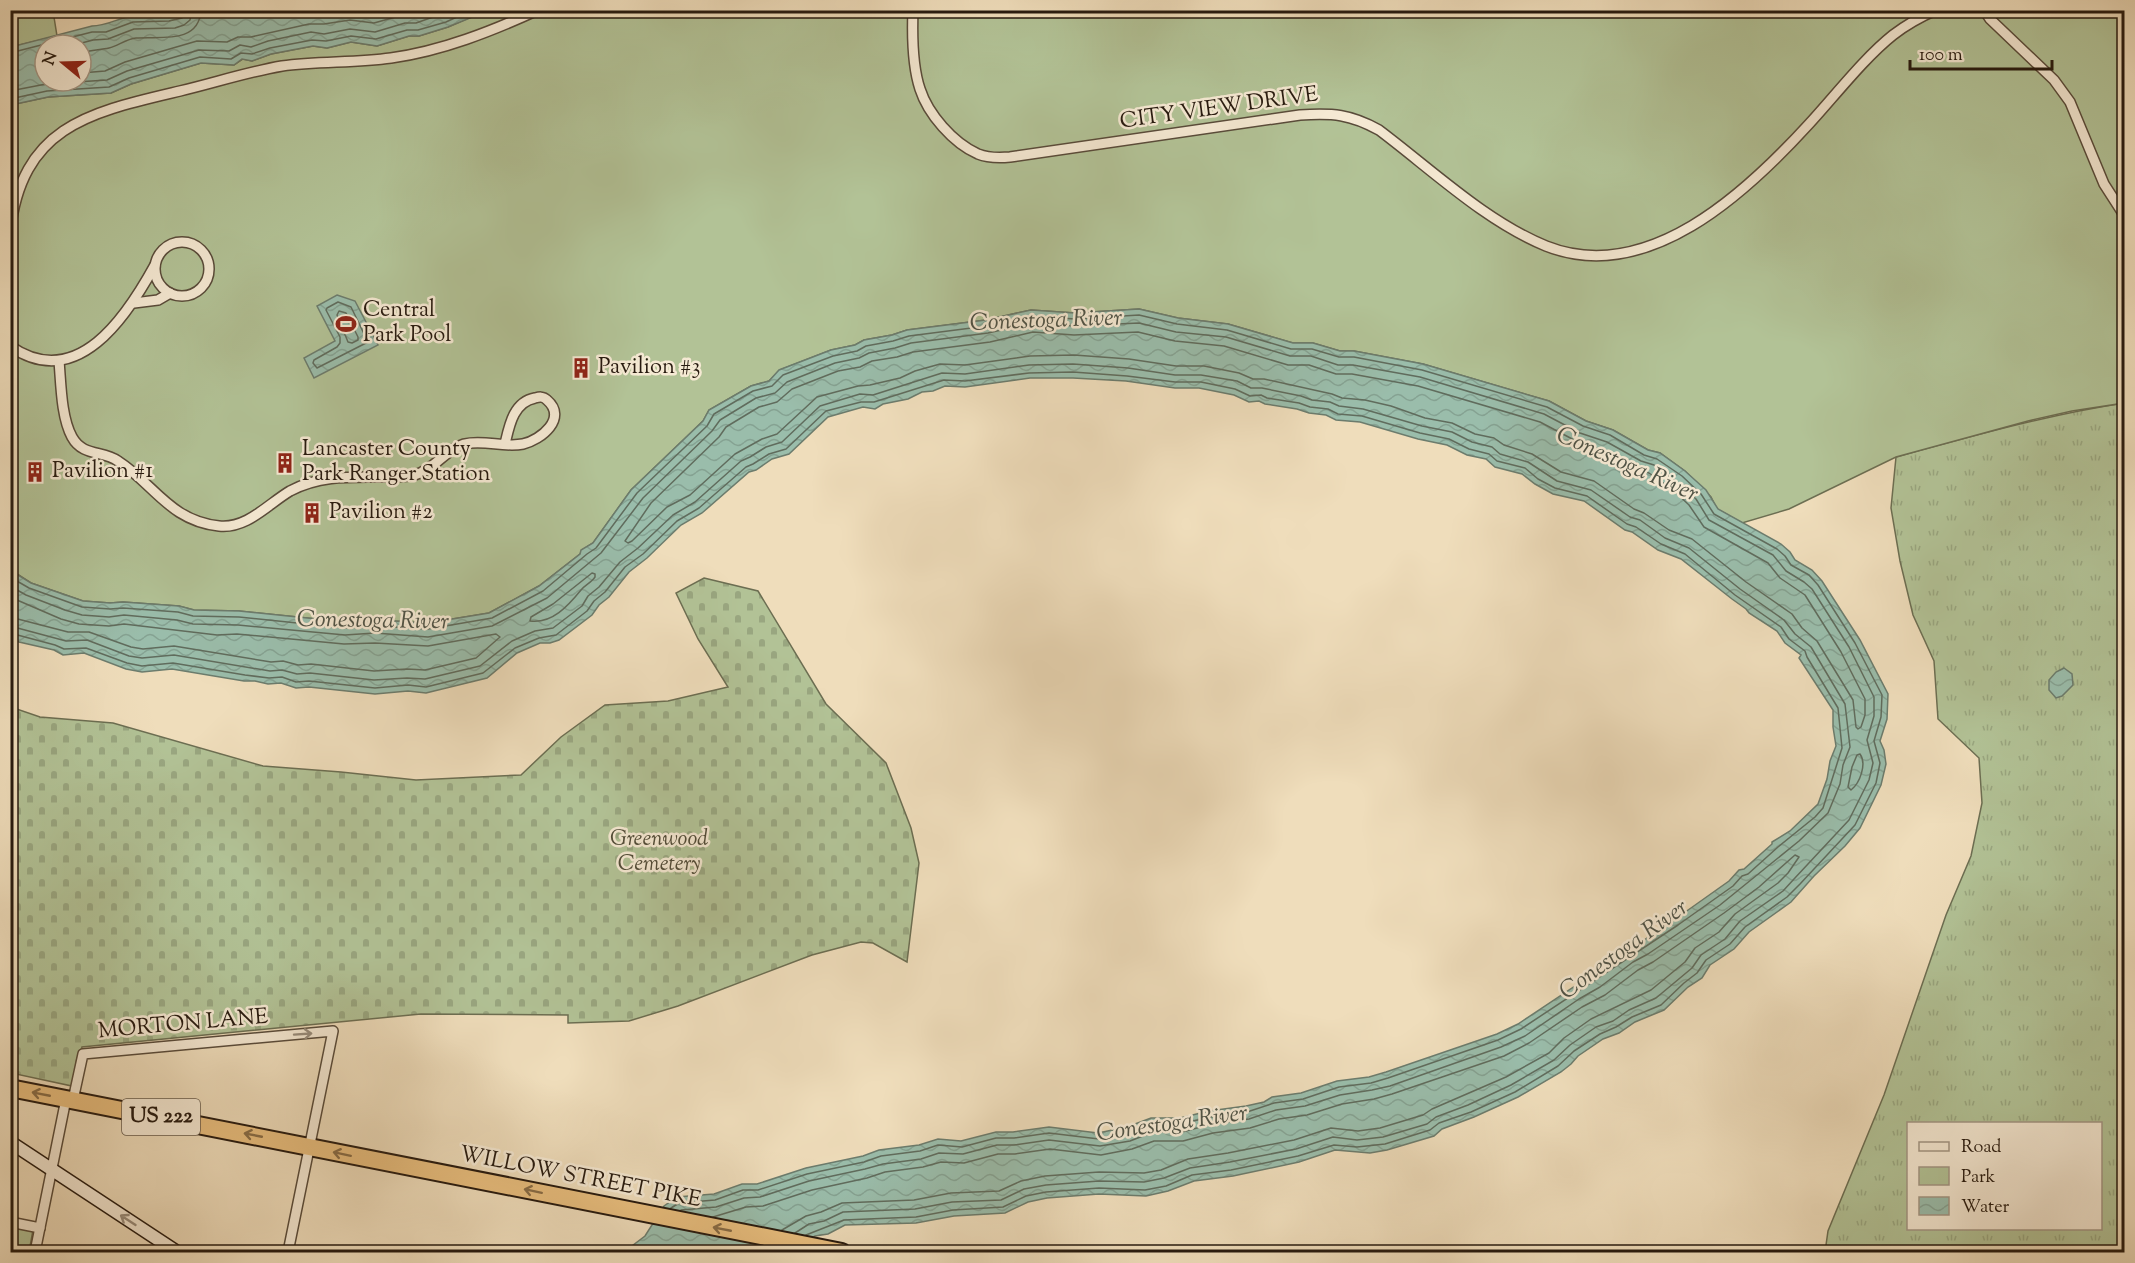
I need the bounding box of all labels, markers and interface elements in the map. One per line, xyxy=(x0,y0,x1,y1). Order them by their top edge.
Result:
north arrow xyxy=(33,33,93,93)
scale bar xyxy=(1910,33,2052,71)
text: 100 m xyxy=(1919,43,1963,69)
text: N xyxy=(38,49,64,69)
street label: CITY VIEW DRIVE xyxy=(1118,79,1320,139)
place label: Central Park Pool xyxy=(363,295,451,352)
water label: Conestoga River xyxy=(969,301,1123,341)
sports icon: Central Park Pool xyxy=(334,312,358,336)
place label: Pavilion #3 xyxy=(598,352,700,384)
building icon: Pavilion #3 xyxy=(569,356,593,380)
water label: Conestoga River xyxy=(1550,418,1704,512)
place label: Lancaster County Park Ranger Station xyxy=(302,434,491,491)
building icon: Lancaster County Park Ranger Station xyxy=(273,451,297,475)
place label: Pavilion #1 xyxy=(52,456,153,488)
building icon: Pavilion #1 xyxy=(23,460,47,484)
place label: Pavilion #2 xyxy=(329,497,433,529)
building icon: Pavilion #2 xyxy=(300,501,324,525)
water label: Conestoga River xyxy=(297,603,450,639)
park label: Greenwood Cemetery xyxy=(610,824,708,881)
water label: Conestoga River xyxy=(1552,891,1696,1009)
street label: MORTON LANE xyxy=(97,1002,269,1048)
one-way arrow xyxy=(293,1028,313,1039)
one-way arrow xyxy=(32,1088,51,1099)
water label: Conestoga River xyxy=(1094,1096,1250,1151)
road number: US 222 xyxy=(122,1099,200,1135)
legend xyxy=(1907,1122,2102,1230)
one-way arrow xyxy=(244,1129,263,1140)
text: Road xyxy=(1961,1135,2001,1161)
street label: WILLOW STREET PIKE xyxy=(456,1139,704,1217)
one-way arrow xyxy=(332,1147,351,1159)
text: Park xyxy=(1961,1165,1996,1191)
one-way arrow xyxy=(524,1185,543,1196)
text: Water xyxy=(1961,1195,2010,1221)
one-way arrow xyxy=(121,1214,137,1226)
one-way arrow xyxy=(713,1223,733,1234)

